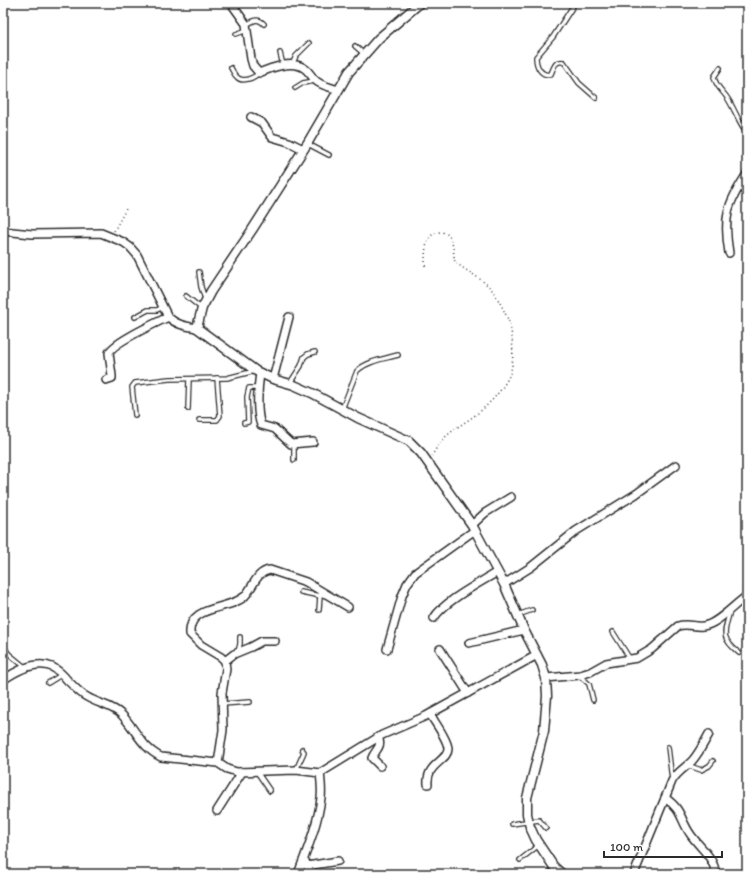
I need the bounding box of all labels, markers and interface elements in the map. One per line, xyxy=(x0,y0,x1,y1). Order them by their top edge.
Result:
scale bar xyxy=(604,833,722,859)
text: 100 m xyxy=(610,840,643,854)

